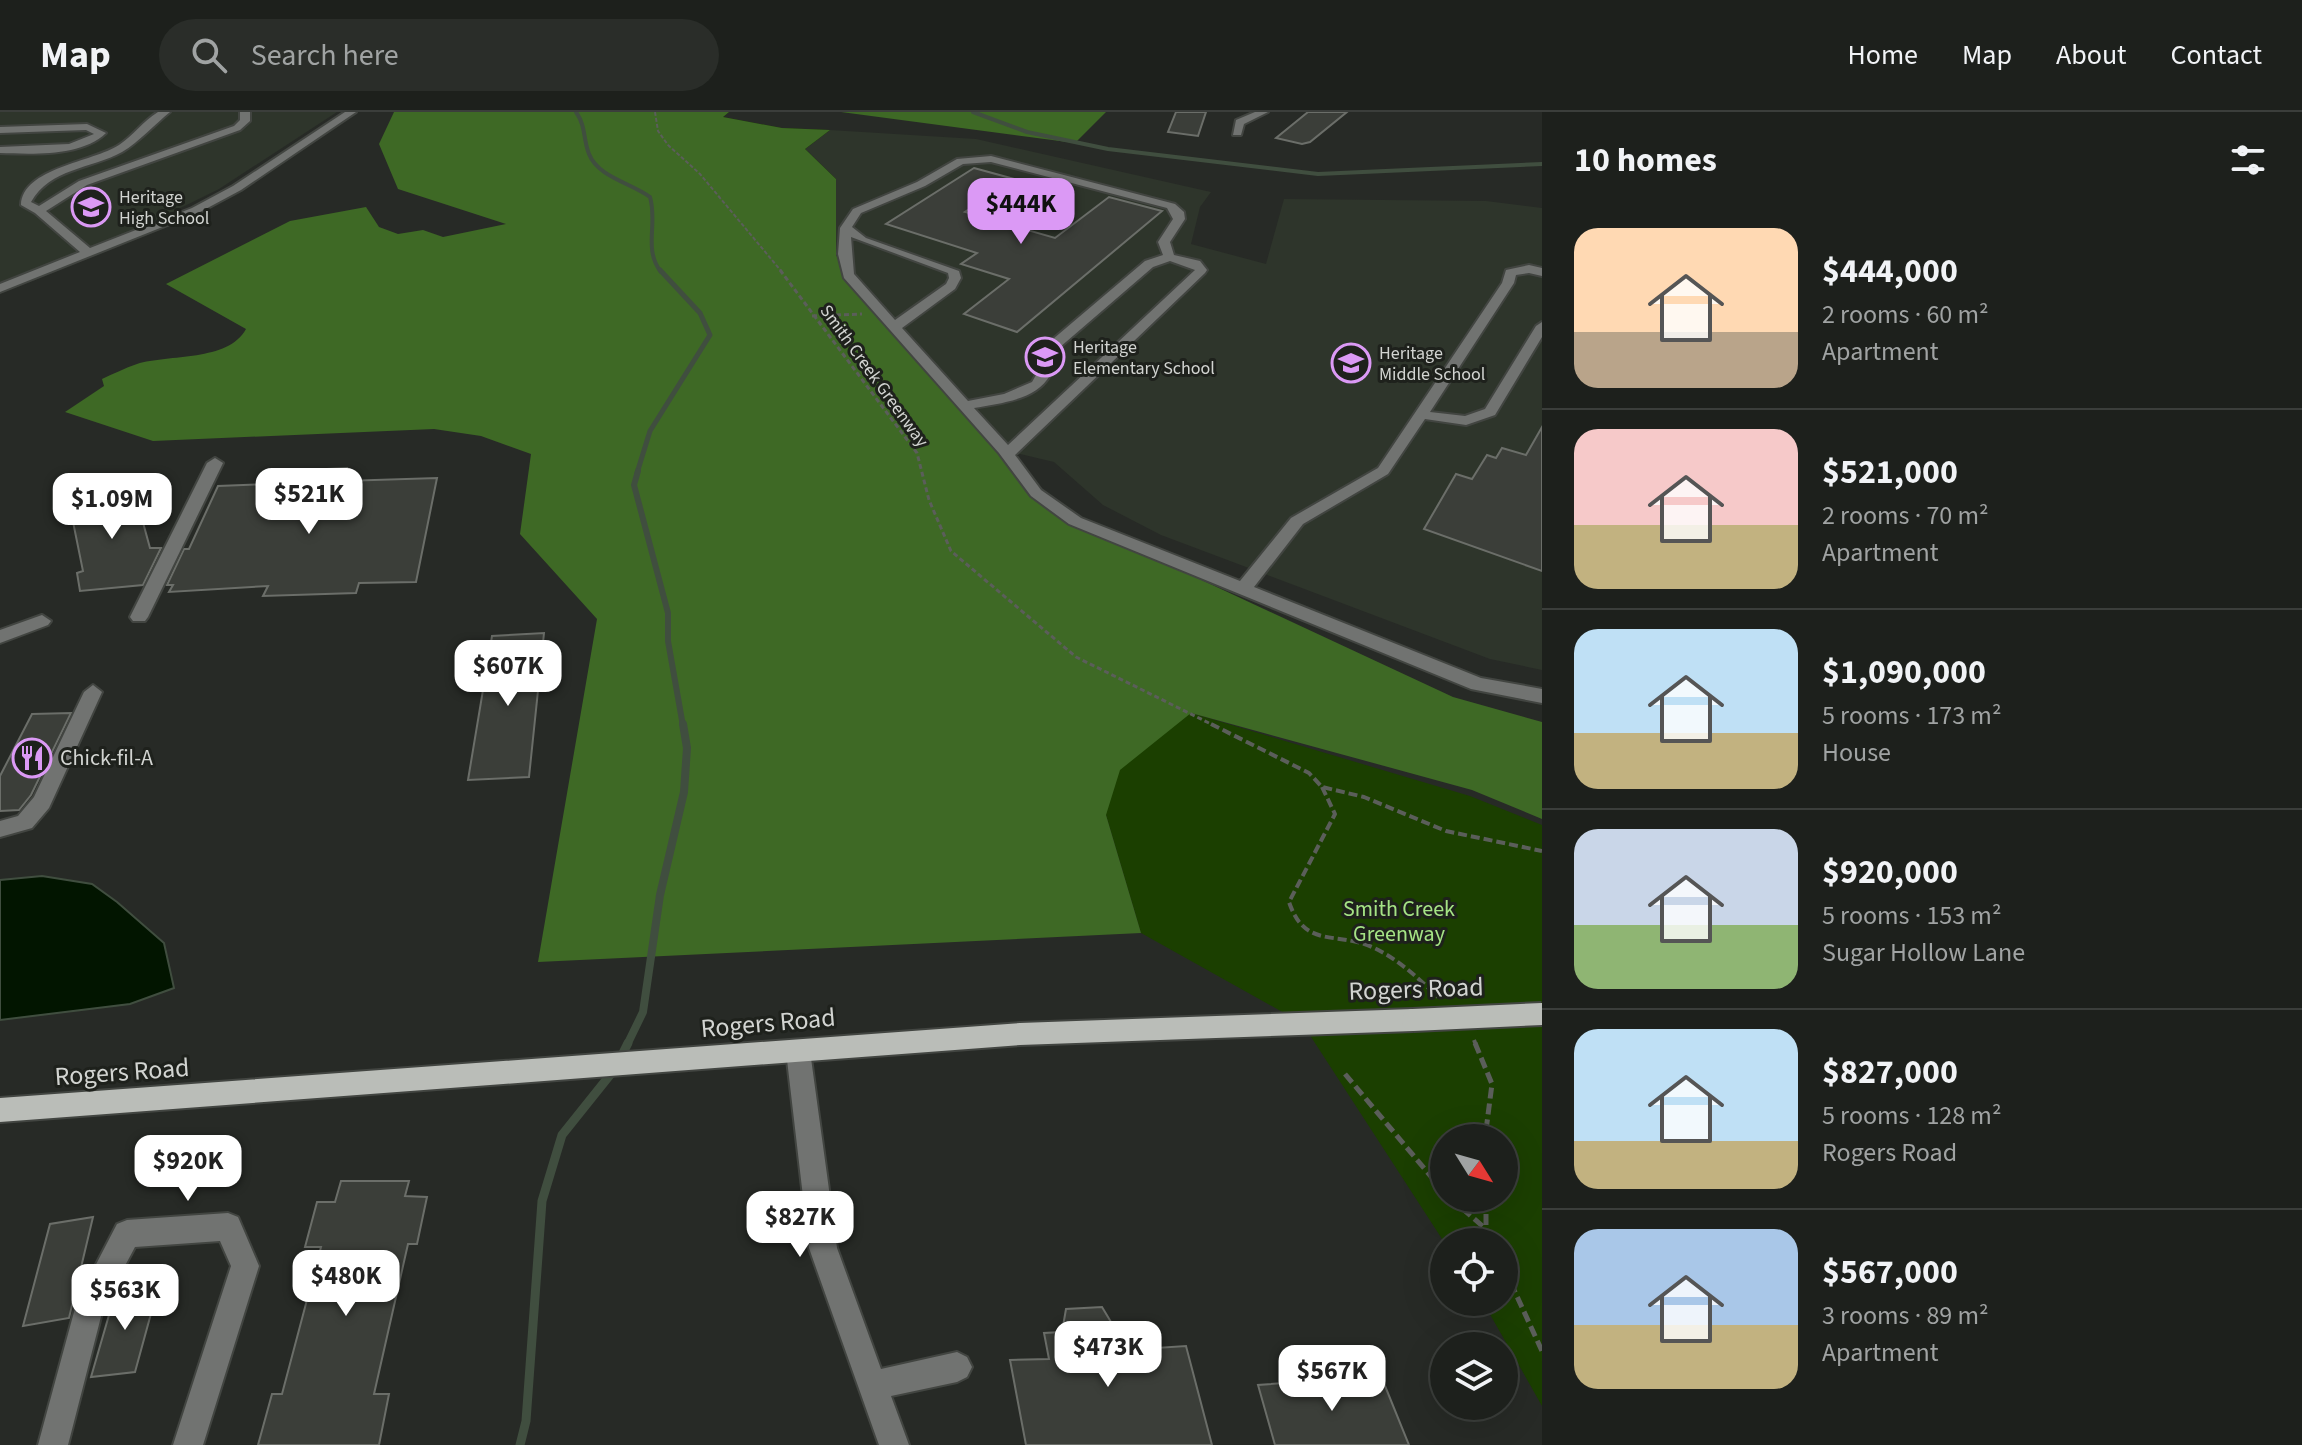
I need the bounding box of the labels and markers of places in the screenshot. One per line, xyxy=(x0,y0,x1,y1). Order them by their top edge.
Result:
pin: $444K xyxy=(965,178,1077,246)
place label: Heritage High School xyxy=(119,185,209,231)
school or university icon: Heritage High School xyxy=(70,186,112,228)
place label: Heritage Elementary School xyxy=(1073,335,1215,381)
school or university icon: Heritage Elementary School xyxy=(1024,336,1066,378)
place label: Heritage Middle School xyxy=(1379,341,1485,387)
school or university icon: Heritage Middle School xyxy=(1330,342,1372,384)
pin: $521K xyxy=(253,468,365,536)
pin: $1.09M xyxy=(47,473,177,541)
pin: $607K xyxy=(452,640,564,708)
restaurant icon: Chick-fil-A xyxy=(11,737,53,779)
place label: Chick-fil-A xyxy=(60,742,153,774)
pin: $920K xyxy=(132,1135,244,1203)
pin: $827K xyxy=(744,1191,856,1259)
pin: $480K xyxy=(290,1250,402,1318)
pin: $563K xyxy=(69,1264,181,1332)
pin: $473K xyxy=(1052,1321,1164,1389)
pin: $567K xyxy=(1276,1345,1388,1413)

